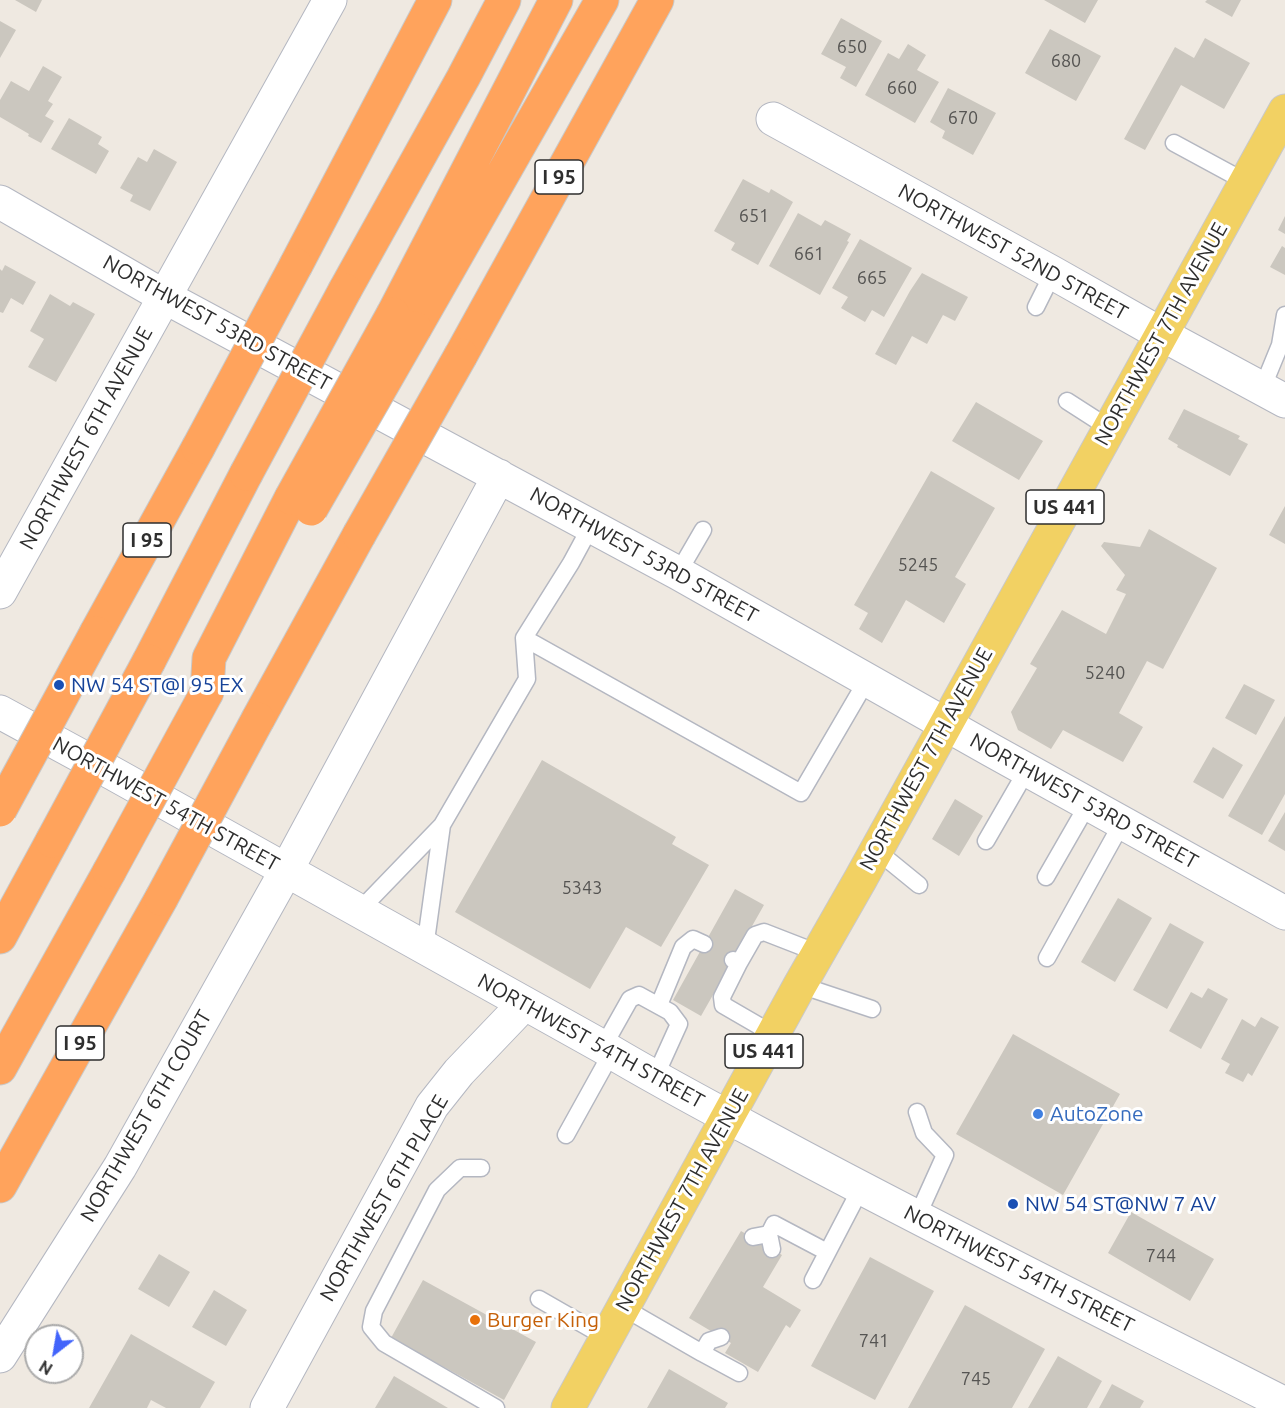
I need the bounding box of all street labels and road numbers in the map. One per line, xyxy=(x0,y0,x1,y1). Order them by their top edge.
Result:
road number: I 95 xyxy=(535,160,583,194)
street label: NORTHWEST 52ND STREET xyxy=(894,178,1132,326)
street label: NORTHWEST 7TH AVENUE xyxy=(1089,218,1233,450)
street label: NORTHWEST 53RD STREET xyxy=(99,250,335,396)
street label: NORTHWEST 6TH AVENUE xyxy=(14,322,158,554)
street label: NORTHWEST 53RD STREET xyxy=(526,482,762,628)
road number: US 441 xyxy=(1026,490,1104,524)
road number: I 95 xyxy=(123,523,171,557)
street label: NORTHWEST 7TH AVENUE xyxy=(854,643,998,875)
street label: NORTHWEST 53RD STREET xyxy=(966,728,1202,874)
street label: NORTHWEST 54TH STREET xyxy=(48,731,284,877)
street label: NORTHWEST 54TH STREET xyxy=(473,968,709,1114)
street label: NORTHWEST 6TH COURT xyxy=(75,1006,217,1226)
road number: I 95 xyxy=(56,1026,104,1060)
road number: US 441 xyxy=(725,1034,803,1068)
street label: NORTHWEST 7TH AVENUE xyxy=(610,1084,754,1316)
street label: NORTHWEST 6TH PLACE xyxy=(315,1090,453,1306)
street label: NORTHWEST 54TH STREET xyxy=(900,1200,1138,1338)

